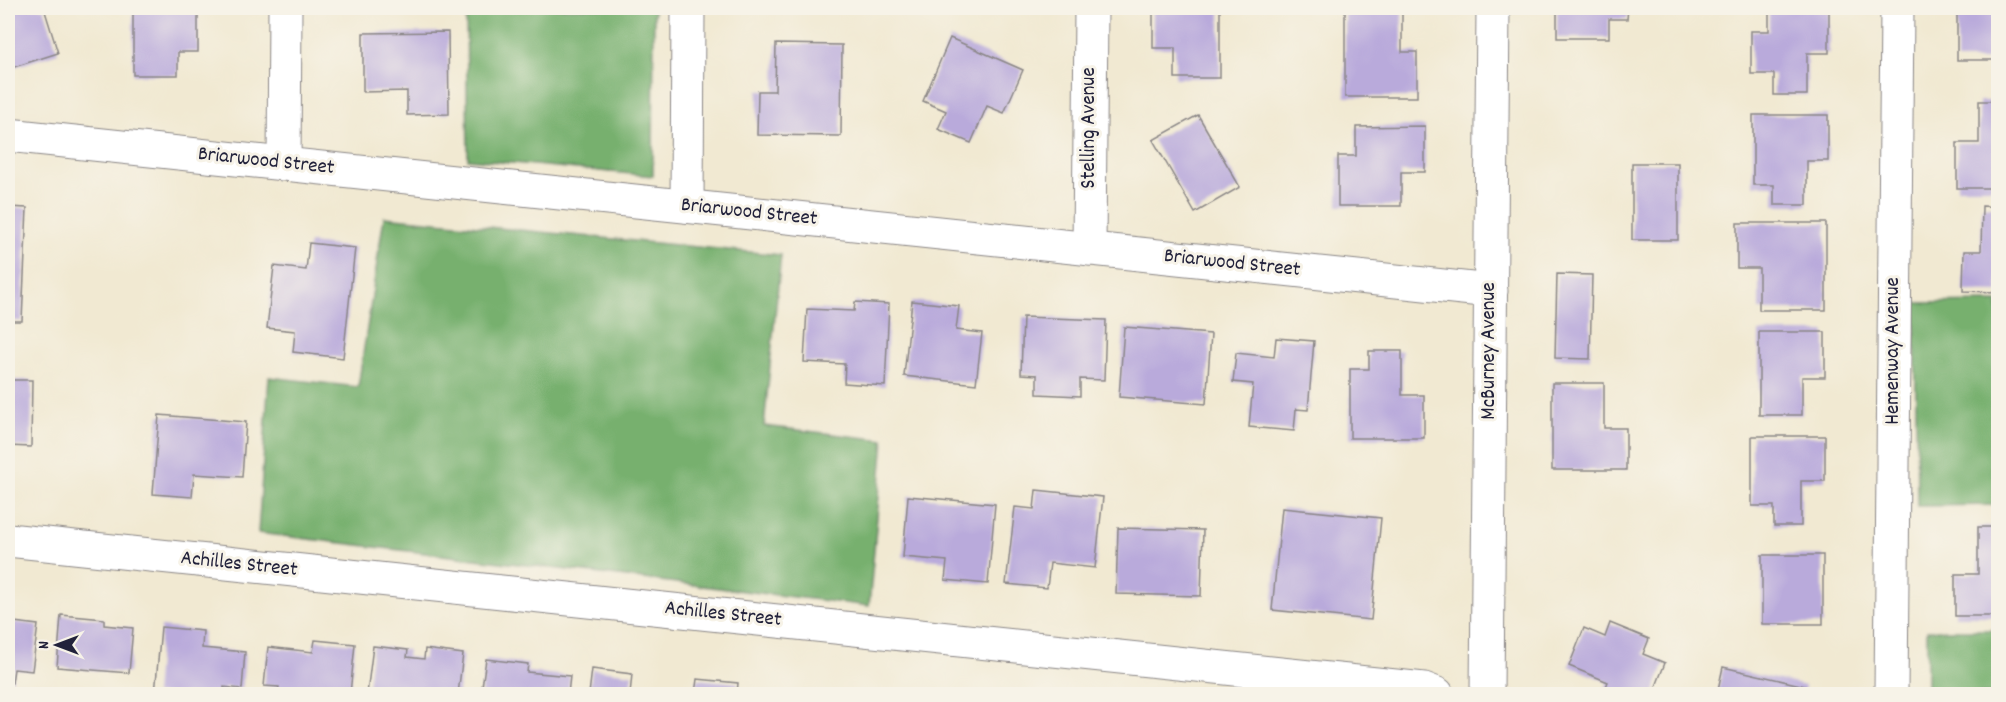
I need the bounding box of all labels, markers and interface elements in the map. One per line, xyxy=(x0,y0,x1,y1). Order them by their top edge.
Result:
street label: Stelling Avenue xyxy=(1075,67,1105,189)
street label: Briarwood Street xyxy=(196,140,336,184)
street label: Briarwood Street xyxy=(679,191,819,235)
street label: Briarwood Street xyxy=(1162,242,1302,286)
street label: Hemenway Avenue xyxy=(1879,277,1909,425)
street label: McBurney Avenue xyxy=(1475,282,1505,420)
street label: Achilles Street xyxy=(179,544,299,586)
street label: Achilles Street xyxy=(663,594,783,636)
north arrow xyxy=(27,615,87,675)
text: N xyxy=(33,641,56,649)

